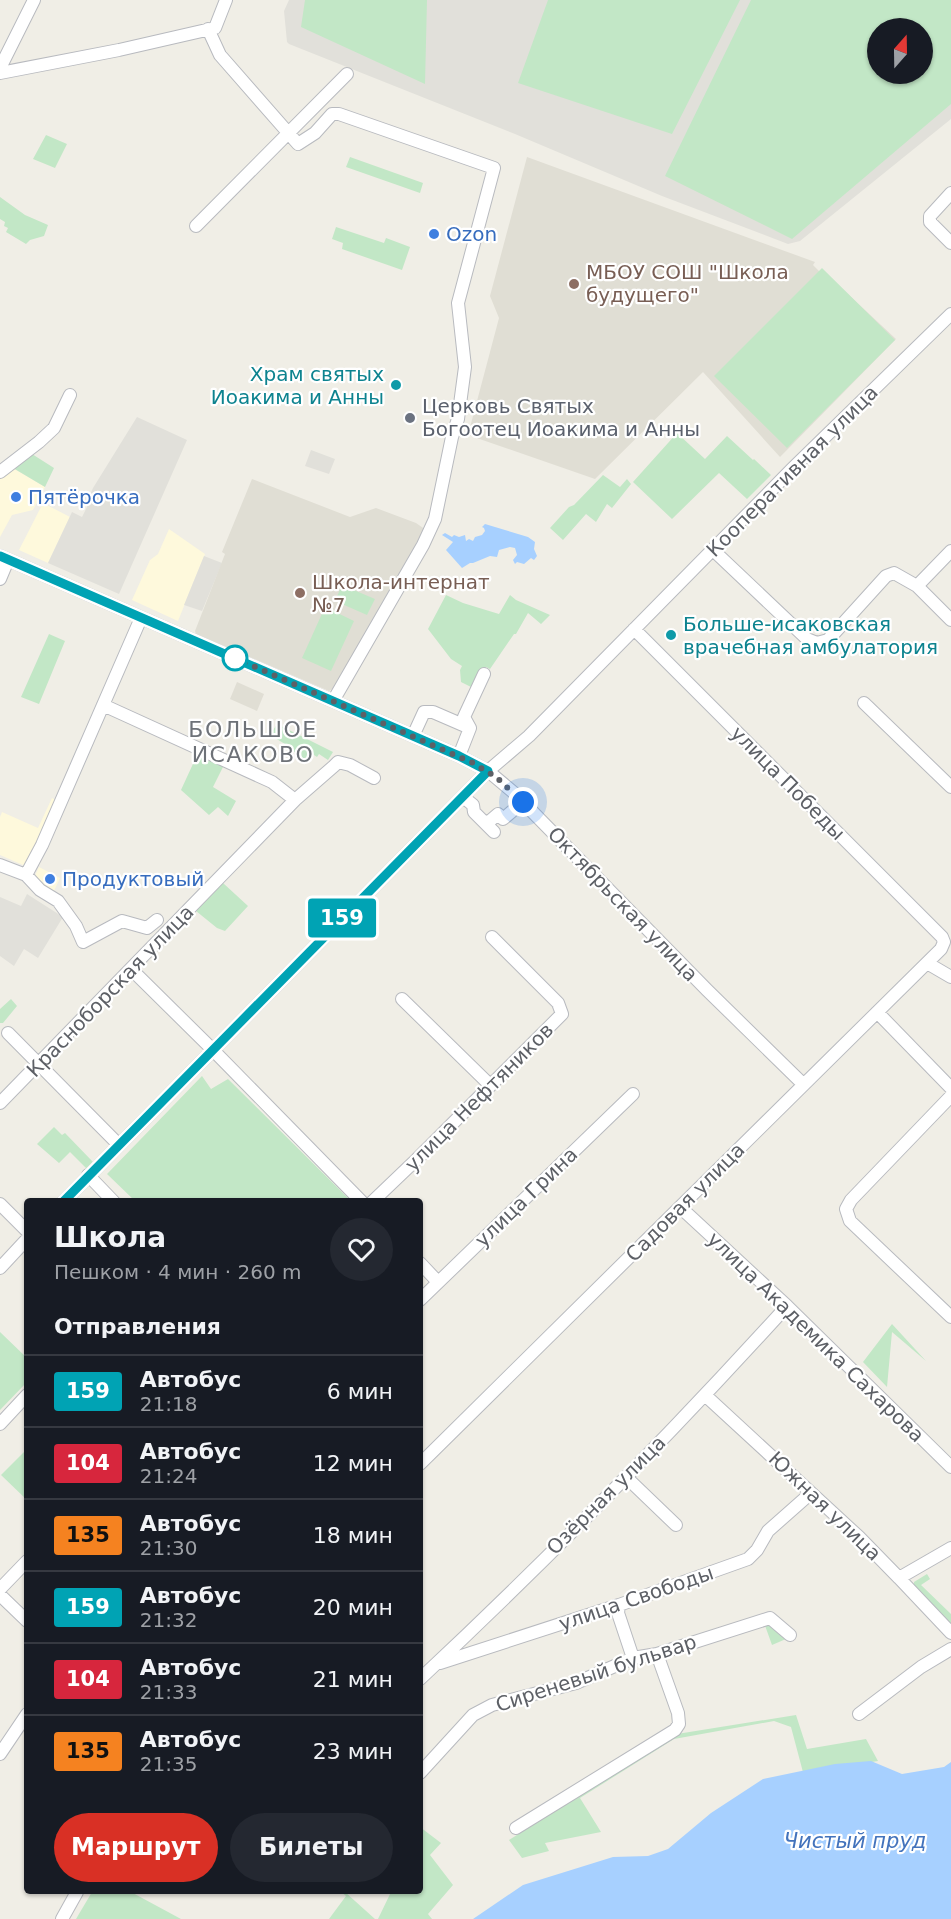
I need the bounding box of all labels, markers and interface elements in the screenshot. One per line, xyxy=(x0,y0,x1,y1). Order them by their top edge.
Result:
north arrow xyxy=(867,18,933,84)
map controls xyxy=(867,18,933,84)
place label: Ozon xyxy=(446,222,497,246)
marker: Ozon xyxy=(427,227,441,241)
place label: МБОУ СОШ "Школа будущего" xyxy=(586,260,789,307)
marker: МБОУ СОШ "Школа будущего" xyxy=(567,277,581,291)
place label: Храм святых Иоакима и Анны xyxy=(211,362,384,409)
marker: Храм святых Иоакима и Анны xyxy=(389,378,403,392)
street label: Кооперативная улица xyxy=(701,380,883,562)
place label: Церковь Святых Богоотец Иоакима и Анны xyxy=(422,394,700,441)
marker: Церковь Святых Богоотец Иоакима и Анны xyxy=(403,411,417,425)
place label: Пятёрочка xyxy=(28,485,140,509)
marker: Пятёрочка xyxy=(9,490,23,504)
place label: Школа-интернат №7 xyxy=(312,570,490,617)
marker: Школа-интернат №7 xyxy=(293,586,307,600)
place label: Больше-исаковская врачебная амбулатория xyxy=(683,612,938,659)
marker: Больше-исаковская врачебная амбулатория xyxy=(664,628,678,642)
unlabelled marker xyxy=(222,645,248,671)
district label: БОЛЬШОЕ ИСАКОВО xyxy=(188,717,318,767)
street label: улица Победы xyxy=(726,721,850,845)
your location xyxy=(508,787,538,817)
street label: Октябрьская улица xyxy=(543,822,703,986)
place label: Продуктовый xyxy=(62,867,204,891)
marker: Продуктовый xyxy=(43,872,57,886)
line badge: 159 xyxy=(308,898,376,938)
street label: Красноборская улица xyxy=(22,900,198,1082)
text: 159 xyxy=(320,906,364,930)
street label: улица Нефтяников xyxy=(400,1018,558,1176)
street label: Садовая улица xyxy=(621,1138,749,1266)
street label: улица Грина xyxy=(470,1142,582,1252)
button: heart xyxy=(330,1218,393,1281)
text: Школа xyxy=(54,1221,166,1254)
street label: улица Академика Сахарова xyxy=(703,1227,929,1447)
text: Пешком · 4 мин · 260 m xyxy=(54,1260,301,1284)
text: Отправления xyxy=(54,1314,221,1339)
text: Автобус xyxy=(140,1367,241,1392)
text: 159 xyxy=(66,1379,110,1403)
text: 6 мин xyxy=(327,1379,393,1404)
text: 21:18 xyxy=(140,1392,197,1416)
street label: Озёрная улица xyxy=(541,1430,671,1560)
text: Автобус xyxy=(140,1439,241,1464)
street label: Южная улица xyxy=(764,1446,886,1566)
text: 104 xyxy=(66,1451,110,1475)
text: 12 мин xyxy=(313,1451,393,1476)
text: 21:24 xyxy=(140,1464,197,1488)
text: Автобус xyxy=(140,1511,241,1536)
text: 135 xyxy=(66,1523,110,1547)
text: 18 мин xyxy=(313,1523,393,1548)
text: 21:30 xyxy=(140,1536,197,1560)
street label: улица Свободы xyxy=(555,1560,717,1636)
text: Автобус xyxy=(140,1583,241,1608)
text: 159 xyxy=(66,1595,110,1619)
text: 20 мин xyxy=(313,1595,393,1620)
text: 21:32 xyxy=(140,1608,197,1632)
street label: Сиреневый бульвар xyxy=(493,1629,699,1717)
text: Автобус xyxy=(140,1655,241,1680)
text: 104 xyxy=(66,1667,110,1691)
text: 21 мин xyxy=(313,1667,393,1692)
text: 21:33 xyxy=(140,1680,197,1704)
text: Автобус xyxy=(140,1727,241,1752)
text: 135 xyxy=(66,1739,110,1763)
text: 23 мин xyxy=(313,1739,393,1764)
text: 21:35 xyxy=(140,1752,197,1776)
button: Маршрут xyxy=(54,1813,218,1882)
button: Билеты xyxy=(230,1813,393,1882)
water label: Чистый пруд xyxy=(784,1829,926,1853)

